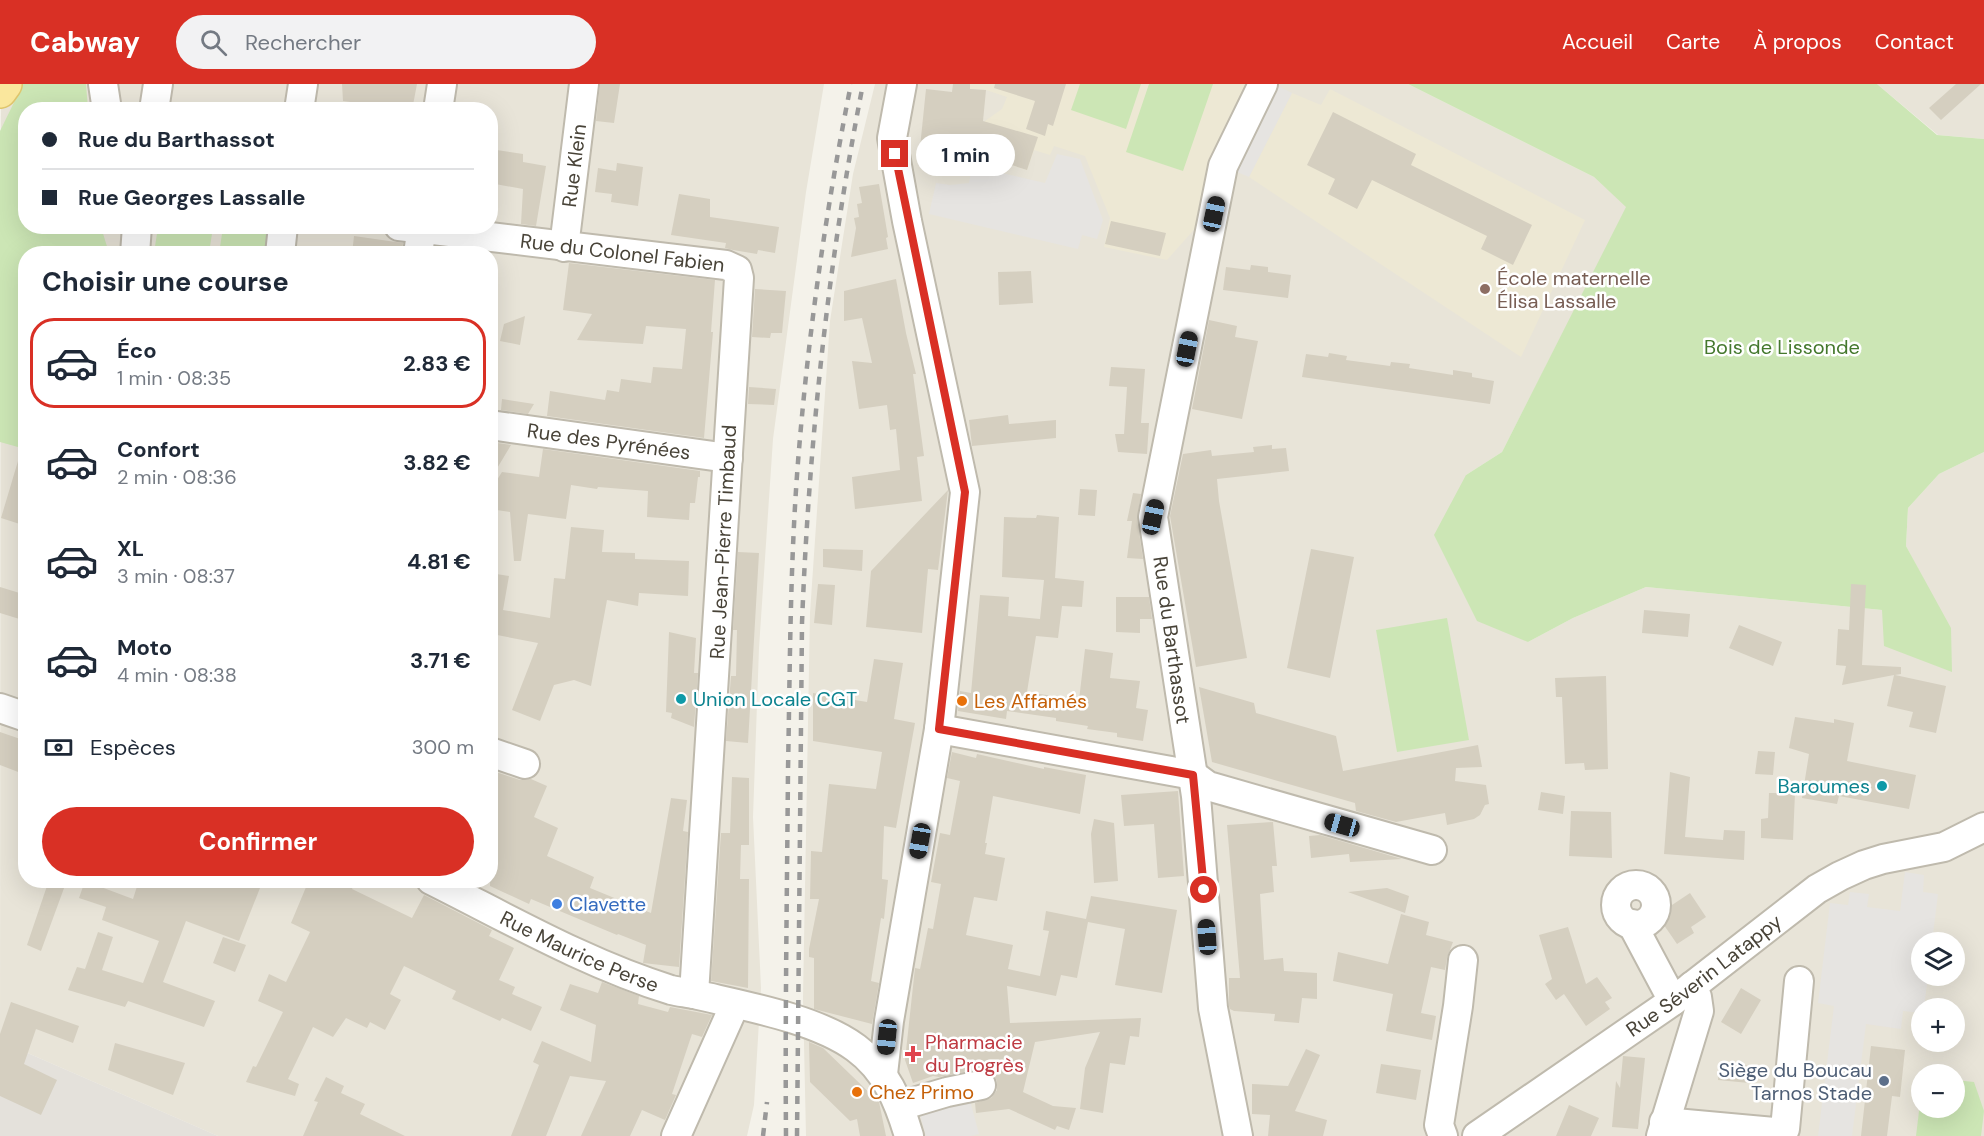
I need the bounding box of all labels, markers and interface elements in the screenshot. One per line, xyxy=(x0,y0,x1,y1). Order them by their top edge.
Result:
search box xyxy=(176,15,596,69)
text: Cabway xyxy=(30,24,140,61)
icon: search xyxy=(197,26,230,59)
text: Rechercher xyxy=(245,28,361,57)
text: Accueil xyxy=(1562,28,1633,56)
text: Carte xyxy=(1666,28,1720,56)
text: À propos xyxy=(1753,28,1842,56)
text: Contact xyxy=(1875,28,1954,56)
street label: Rue Klein xyxy=(556,122,592,209)
text: Rue du Barthassot xyxy=(78,125,275,154)
callout: 1 min xyxy=(916,133,1015,175)
route end xyxy=(881,140,908,167)
text: 1 min xyxy=(941,142,990,168)
text: Rue Georges Lassalle xyxy=(78,183,306,212)
car xyxy=(1201,195,1227,233)
street label: Rue du Colonel Fabien xyxy=(519,228,726,278)
text: Choisir une course xyxy=(42,264,289,299)
place label: École maternelle Élisa Lassalle xyxy=(1497,265,1651,314)
marker: École maternelle Élisa Lassalle xyxy=(1478,282,1492,296)
car xyxy=(1175,330,1199,368)
park label: Bois de Lissonde xyxy=(1704,334,1860,360)
icon: car xyxy=(45,336,99,390)
text: Éco xyxy=(117,336,157,365)
text: 2.83 € xyxy=(403,349,471,378)
text: 1 min · 08:35 xyxy=(117,365,231,391)
street label: Rue des Pyrénées xyxy=(525,417,692,466)
street label: Rue Jean-Pierre Timbaud xyxy=(704,424,742,660)
icon: car xyxy=(45,435,99,489)
text: Confort xyxy=(117,435,200,464)
text: 3.82 € xyxy=(403,448,471,477)
text: 2 min · 08:36 xyxy=(117,464,237,490)
car xyxy=(1140,498,1166,536)
icon: car xyxy=(45,534,99,588)
text: XL xyxy=(117,534,144,563)
text: 4.81 € xyxy=(407,547,471,576)
street label: Rue du Barthassot xyxy=(1147,554,1197,726)
text: 3 min · 08:37 xyxy=(117,563,235,589)
icon: car xyxy=(45,633,99,687)
text: Moto xyxy=(117,633,172,662)
text: 3.71 € xyxy=(410,646,471,675)
text: 4 min · 08:38 xyxy=(117,662,237,688)
place label: Union Locale CGT xyxy=(693,686,857,712)
place label: Les Affamés xyxy=(974,688,1087,714)
marker: Union Locale CGT xyxy=(674,692,688,706)
marker: Les Affamés xyxy=(955,694,969,708)
icon: cash xyxy=(42,731,75,764)
text: Espèces xyxy=(90,733,176,762)
text: 300 m xyxy=(412,734,474,760)
place label: Baroumes xyxy=(1778,773,1870,799)
marker: Baroumes xyxy=(1875,779,1889,793)
button: Confirmer xyxy=(42,807,474,876)
car xyxy=(1322,811,1362,839)
car xyxy=(908,822,932,860)
route start xyxy=(1190,876,1217,903)
place label: Clavette xyxy=(569,891,646,917)
marker: Clavette xyxy=(550,897,564,911)
street label: Rue Maurice Perse xyxy=(496,905,662,998)
street label: Rue Séverin Latappy xyxy=(1621,908,1787,1042)
car xyxy=(1197,918,1217,956)
map controls xyxy=(1911,932,1965,1118)
button: layers xyxy=(1911,932,1965,986)
button: + xyxy=(1911,998,1965,1052)
car xyxy=(876,1018,898,1056)
place label: Pharmacie du Progrès xyxy=(925,1029,1024,1078)
marker: Pharmacie du Progrès xyxy=(906,1047,920,1061)
place label: Siège du Boucau Tarnos Stade xyxy=(1718,1057,1872,1106)
button: − xyxy=(1911,1064,1965,1118)
marker: Siège du Boucau Tarnos Stade xyxy=(1877,1074,1891,1088)
place label: Chez Primo xyxy=(869,1079,974,1105)
marker: Chez Primo xyxy=(850,1085,864,1099)

